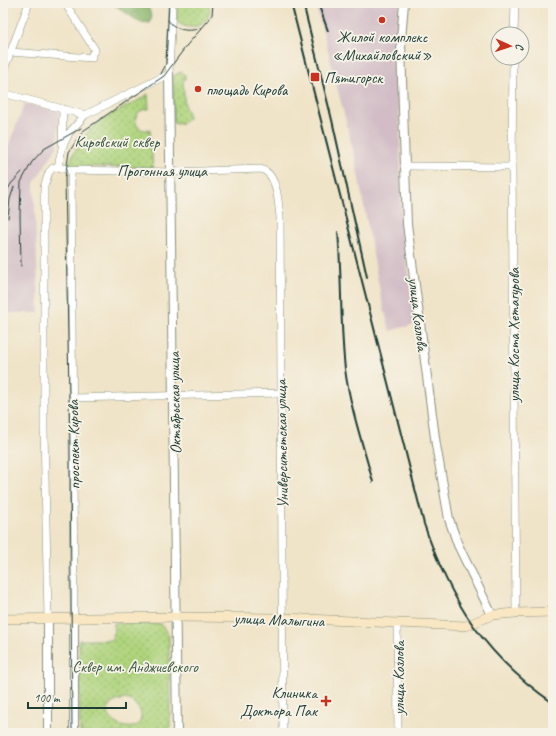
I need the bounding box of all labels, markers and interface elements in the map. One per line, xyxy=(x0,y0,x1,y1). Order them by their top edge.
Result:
marker: Жилой комплекс «Михайловский» xyxy=(377,15,387,25)
north arrow xyxy=(490,26,530,66)
place label: Жилой комплекс «Михайловский» xyxy=(332,27,432,65)
text: С xyxy=(513,43,527,51)
place label: Пятигорск xyxy=(324,68,384,88)
marker: Пятигорск xyxy=(309,71,321,83)
place label: площадь Кирова xyxy=(206,80,289,100)
marker: площадь Кирова xyxy=(193,84,203,94)
park label: Кировский сквер xyxy=(75,132,160,152)
street label: Прогонная улица xyxy=(117,161,208,181)
street label: улица Коста Хетагурова xyxy=(504,267,524,403)
street label: улица Козлова xyxy=(403,275,433,354)
street label: Октябрьская улица xyxy=(164,350,186,454)
street label: Университетская улица xyxy=(271,378,293,509)
street label: проспект Кирова xyxy=(63,399,85,490)
street label: улица Малыгина xyxy=(232,608,326,632)
street label: улица Козлова xyxy=(389,640,409,716)
park label: Сквер им. Анджиевского xyxy=(72,657,199,677)
place label: Клиника Доктора Пак xyxy=(240,683,319,721)
scale bar xyxy=(28,684,126,710)
text: 100 m xyxy=(34,690,61,706)
marker: Клиника Доктора Пак xyxy=(320,695,332,707)

